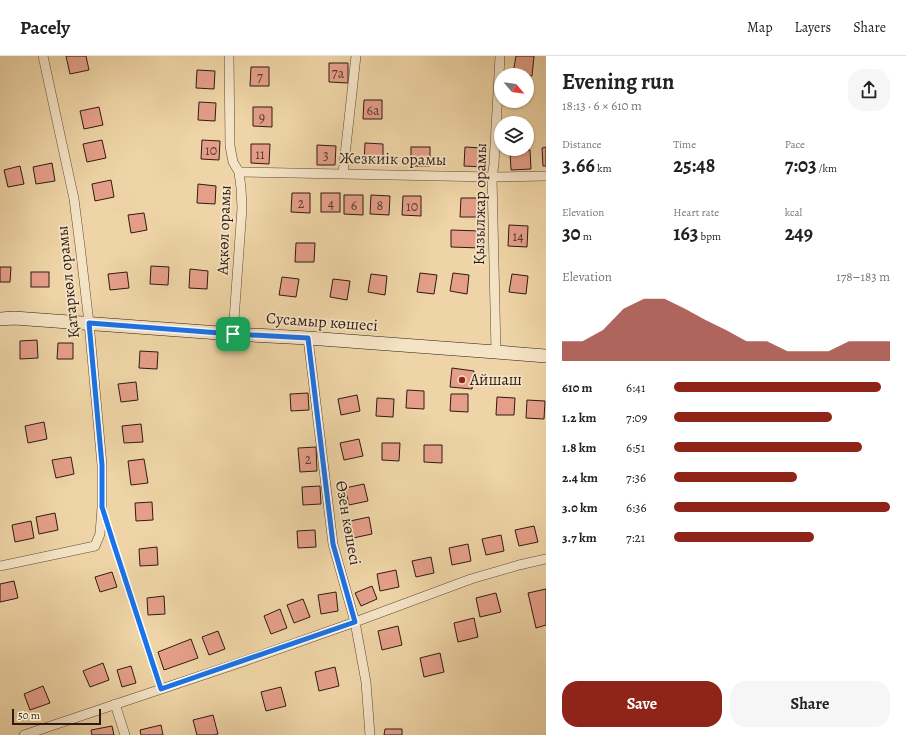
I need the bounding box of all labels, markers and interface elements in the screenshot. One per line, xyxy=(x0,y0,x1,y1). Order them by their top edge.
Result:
text: Pacely xyxy=(20,15,70,41)
text: Map xyxy=(747,18,773,37)
text: Layers xyxy=(795,18,831,37)
text: Share xyxy=(853,18,886,37)
house number: 7а xyxy=(332,64,345,83)
text: Evening run xyxy=(562,67,674,97)
house number: 7 xyxy=(257,68,263,87)
north arrow xyxy=(494,68,534,108)
map controls xyxy=(494,68,534,156)
button: share xyxy=(848,69,890,111)
text: 18:13 · 6 × 610 m xyxy=(562,97,642,114)
house number: 6а xyxy=(367,101,380,120)
house number: 9 xyxy=(259,108,265,127)
button: layers xyxy=(494,116,534,156)
text: Distance xyxy=(562,137,601,152)
text: Time xyxy=(673,137,696,152)
text: Pace xyxy=(785,137,805,152)
house number: 10 xyxy=(205,141,217,160)
street label: Қызылжар орамы xyxy=(468,143,492,265)
house number: 11 xyxy=(255,145,265,164)
house number: 3 xyxy=(323,146,329,165)
street label: Жезкиік орамы xyxy=(339,147,447,171)
text: 3.66 xyxy=(562,152,595,179)
text: 25:48 xyxy=(673,152,715,179)
text: 7:03 xyxy=(785,152,817,179)
text: km xyxy=(595,161,612,176)
text: /km xyxy=(817,161,837,176)
street label: Ақкөл орамы xyxy=(211,185,237,276)
house number: 2 xyxy=(298,194,305,213)
house number: 4 xyxy=(328,194,334,213)
house number: 6 xyxy=(351,196,357,215)
house number: 8 xyxy=(377,196,384,215)
house number: 10 xyxy=(406,197,418,216)
text: Elevation xyxy=(562,205,604,220)
text: Heart rate xyxy=(673,205,719,220)
text: kcal xyxy=(785,205,802,220)
text: 30 xyxy=(562,220,581,247)
text: 163 xyxy=(673,220,698,247)
text: 249 xyxy=(785,220,813,247)
street label: Қатаркөл орамы xyxy=(51,225,85,339)
house number: 14 xyxy=(512,227,524,246)
text: m xyxy=(581,229,592,244)
text: bpm xyxy=(698,229,721,244)
text: Elevation xyxy=(562,268,612,285)
text: 178–183 m xyxy=(836,268,890,285)
street label: Сусамыр көшесі xyxy=(265,307,379,337)
pin xyxy=(216,317,250,351)
icon: arrive xyxy=(222,323,244,345)
place label: Айшаш xyxy=(469,369,522,391)
marker: Айшаш xyxy=(457,375,467,385)
text: 610 m xyxy=(562,379,592,396)
text: 6:41 xyxy=(626,379,645,396)
text: 1.2 km xyxy=(562,409,596,426)
text: 7:09 xyxy=(626,409,647,426)
text: 1.8 km xyxy=(562,439,596,456)
text: 6:51 xyxy=(626,439,645,456)
house number: 2 xyxy=(305,450,312,469)
text: 2.4 km xyxy=(562,469,598,486)
text: 7:36 xyxy=(626,469,646,486)
street label: Өзен көшесі xyxy=(330,479,366,567)
text: 3.0 km xyxy=(562,499,598,516)
text: 6:36 xyxy=(626,499,647,516)
text: 3.7 km xyxy=(562,529,597,546)
text: 7:21 xyxy=(626,529,645,546)
button: Save xyxy=(562,681,722,727)
button: Share xyxy=(730,681,890,727)
scale bar xyxy=(12,707,101,726)
text: 50 m xyxy=(18,708,40,723)

